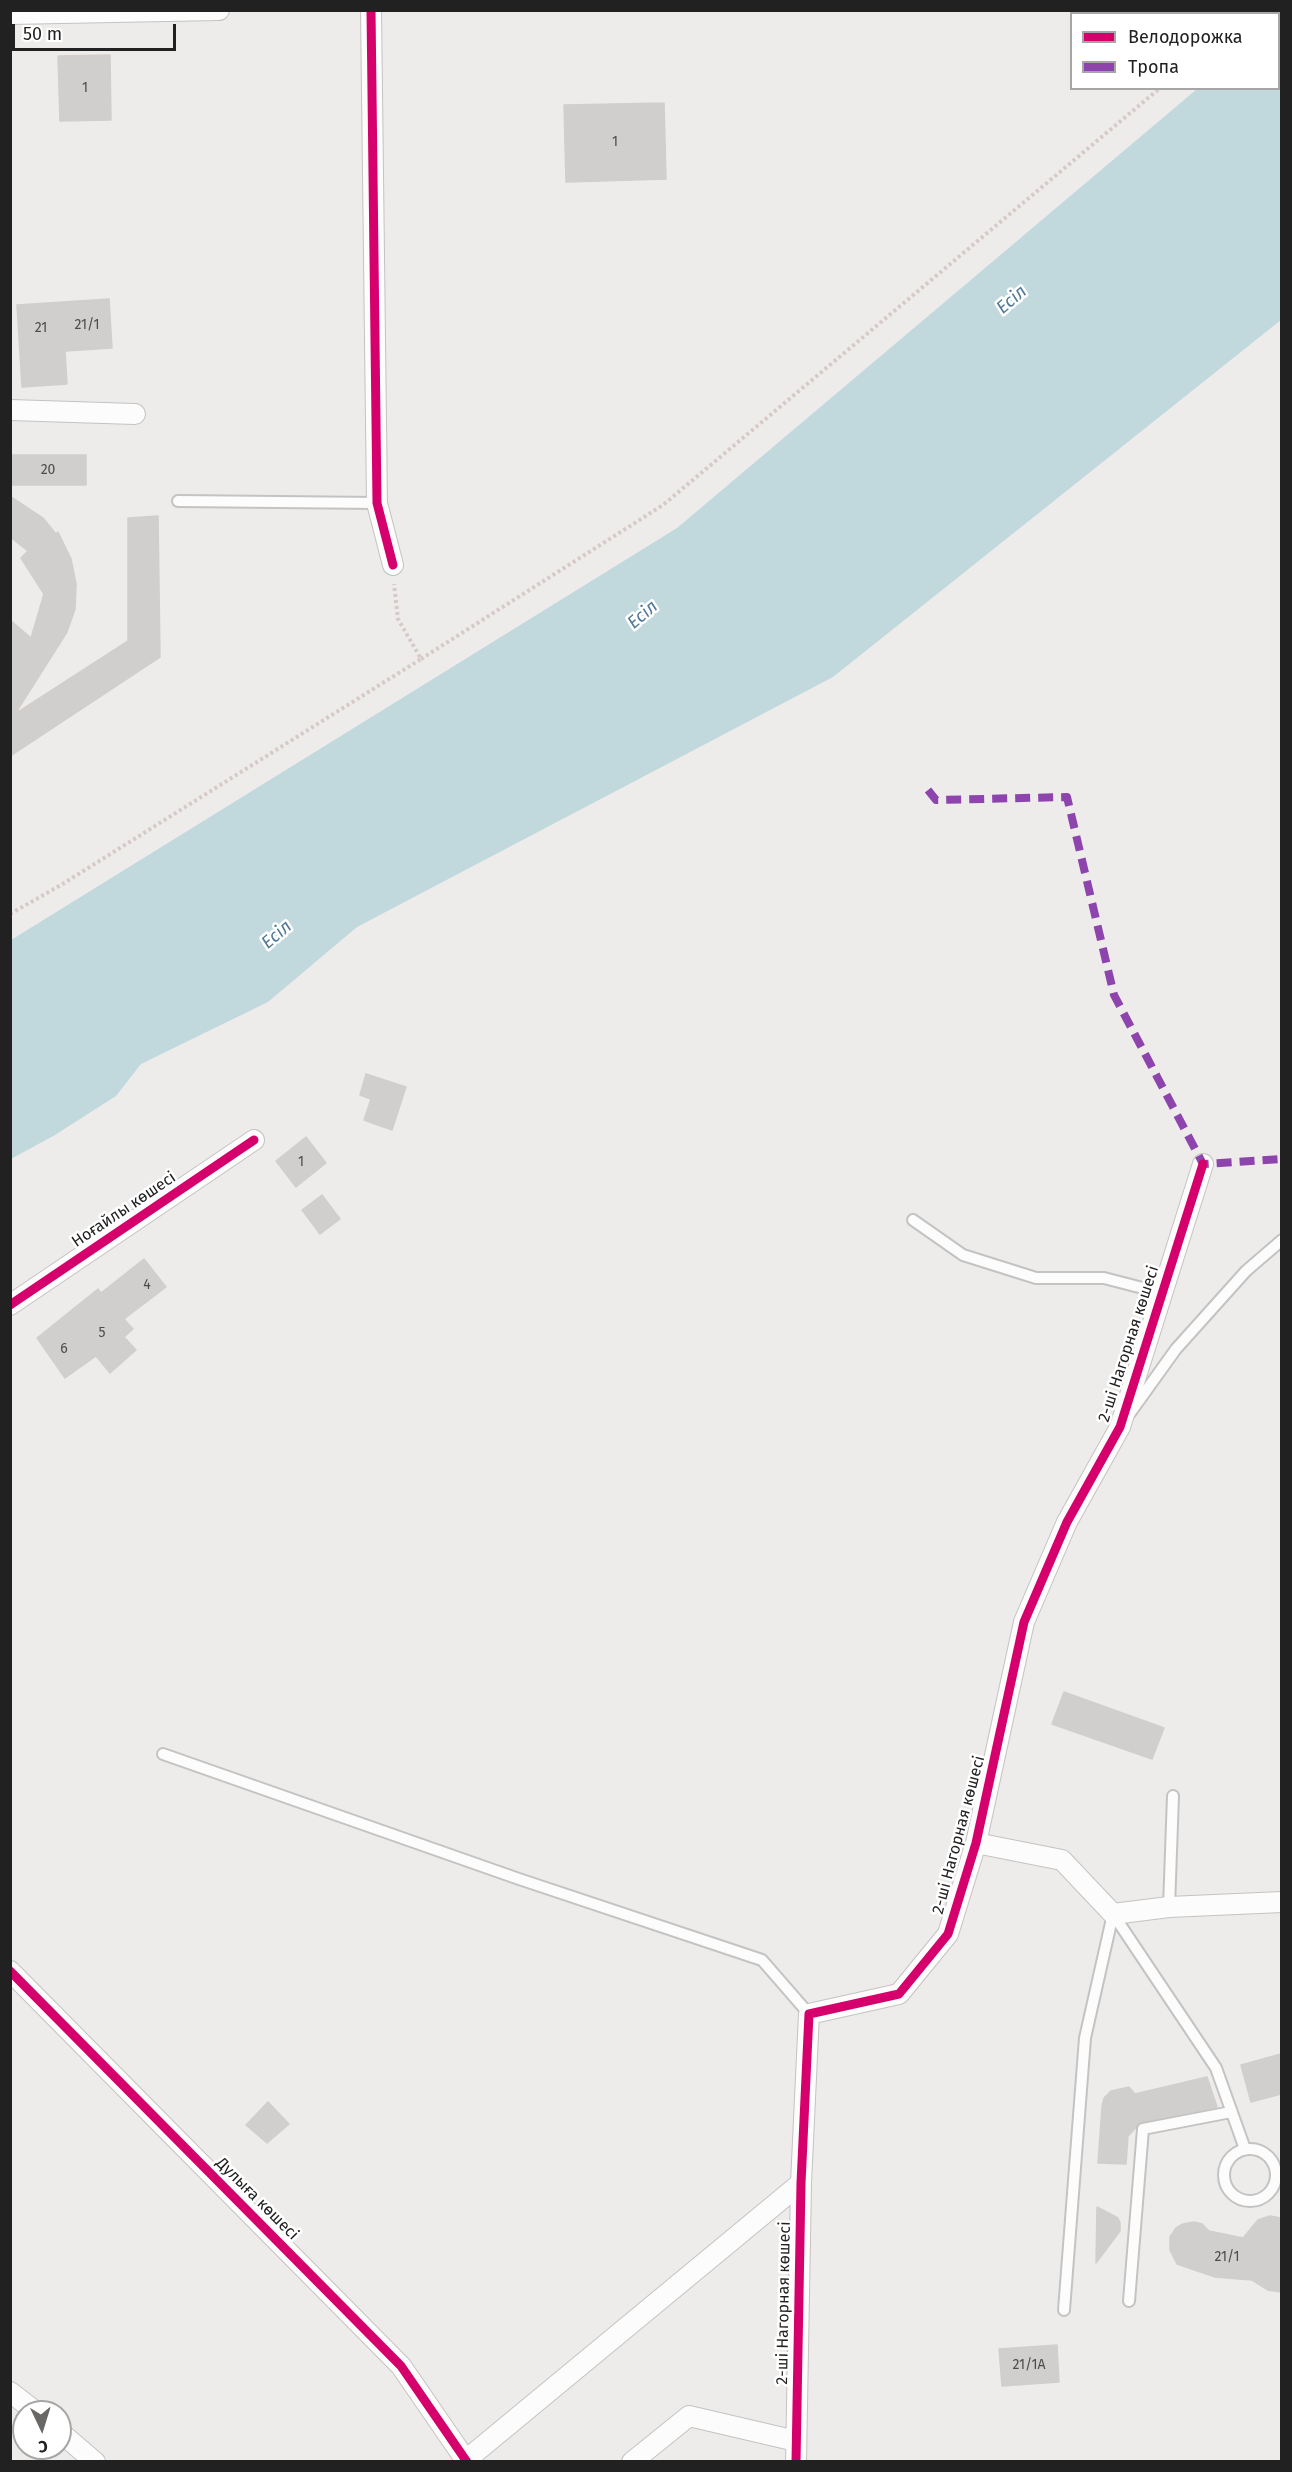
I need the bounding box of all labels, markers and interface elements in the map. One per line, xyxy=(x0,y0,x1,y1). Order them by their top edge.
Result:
scale bar xyxy=(15,12,178,50)
legend xyxy=(1070,12,1280,90)
text: 50 m xyxy=(23,23,62,45)
text: Велодорожка xyxy=(1128,26,1243,48)
text: Тропа xyxy=(1128,56,1179,78)
house number: 1 xyxy=(82,80,88,96)
house number: 1 xyxy=(612,134,618,150)
water label: Есіл xyxy=(992,281,1032,319)
house number: 21/1 xyxy=(74,317,100,333)
house number: 21 xyxy=(35,320,47,336)
house number: 20 xyxy=(41,462,55,478)
water label: Есіл xyxy=(623,596,663,634)
water label: Есіл xyxy=(257,916,297,954)
house number: 1 xyxy=(298,1154,304,1170)
street label: Ноғайлы көшесі xyxy=(68,1168,180,1252)
street label: 2-ші Нагорная көшесі xyxy=(1095,1263,1163,1425)
house number: 4 xyxy=(143,1277,151,1293)
house number: 5 xyxy=(98,1325,106,1341)
house number: 6 xyxy=(60,1341,68,1357)
street label: 2-ші Нагорная көшесі xyxy=(929,1754,989,1916)
street label: Дулыға көшесі xyxy=(212,2154,302,2244)
street label: 2-ші Нагорная көшесі xyxy=(773,2221,795,2385)
house number: 21/1 xyxy=(1214,2249,1240,2265)
house number: 21/1А xyxy=(1012,2357,1046,2373)
north arrow xyxy=(12,2400,72,2460)
text: С xyxy=(38,2437,48,2456)

